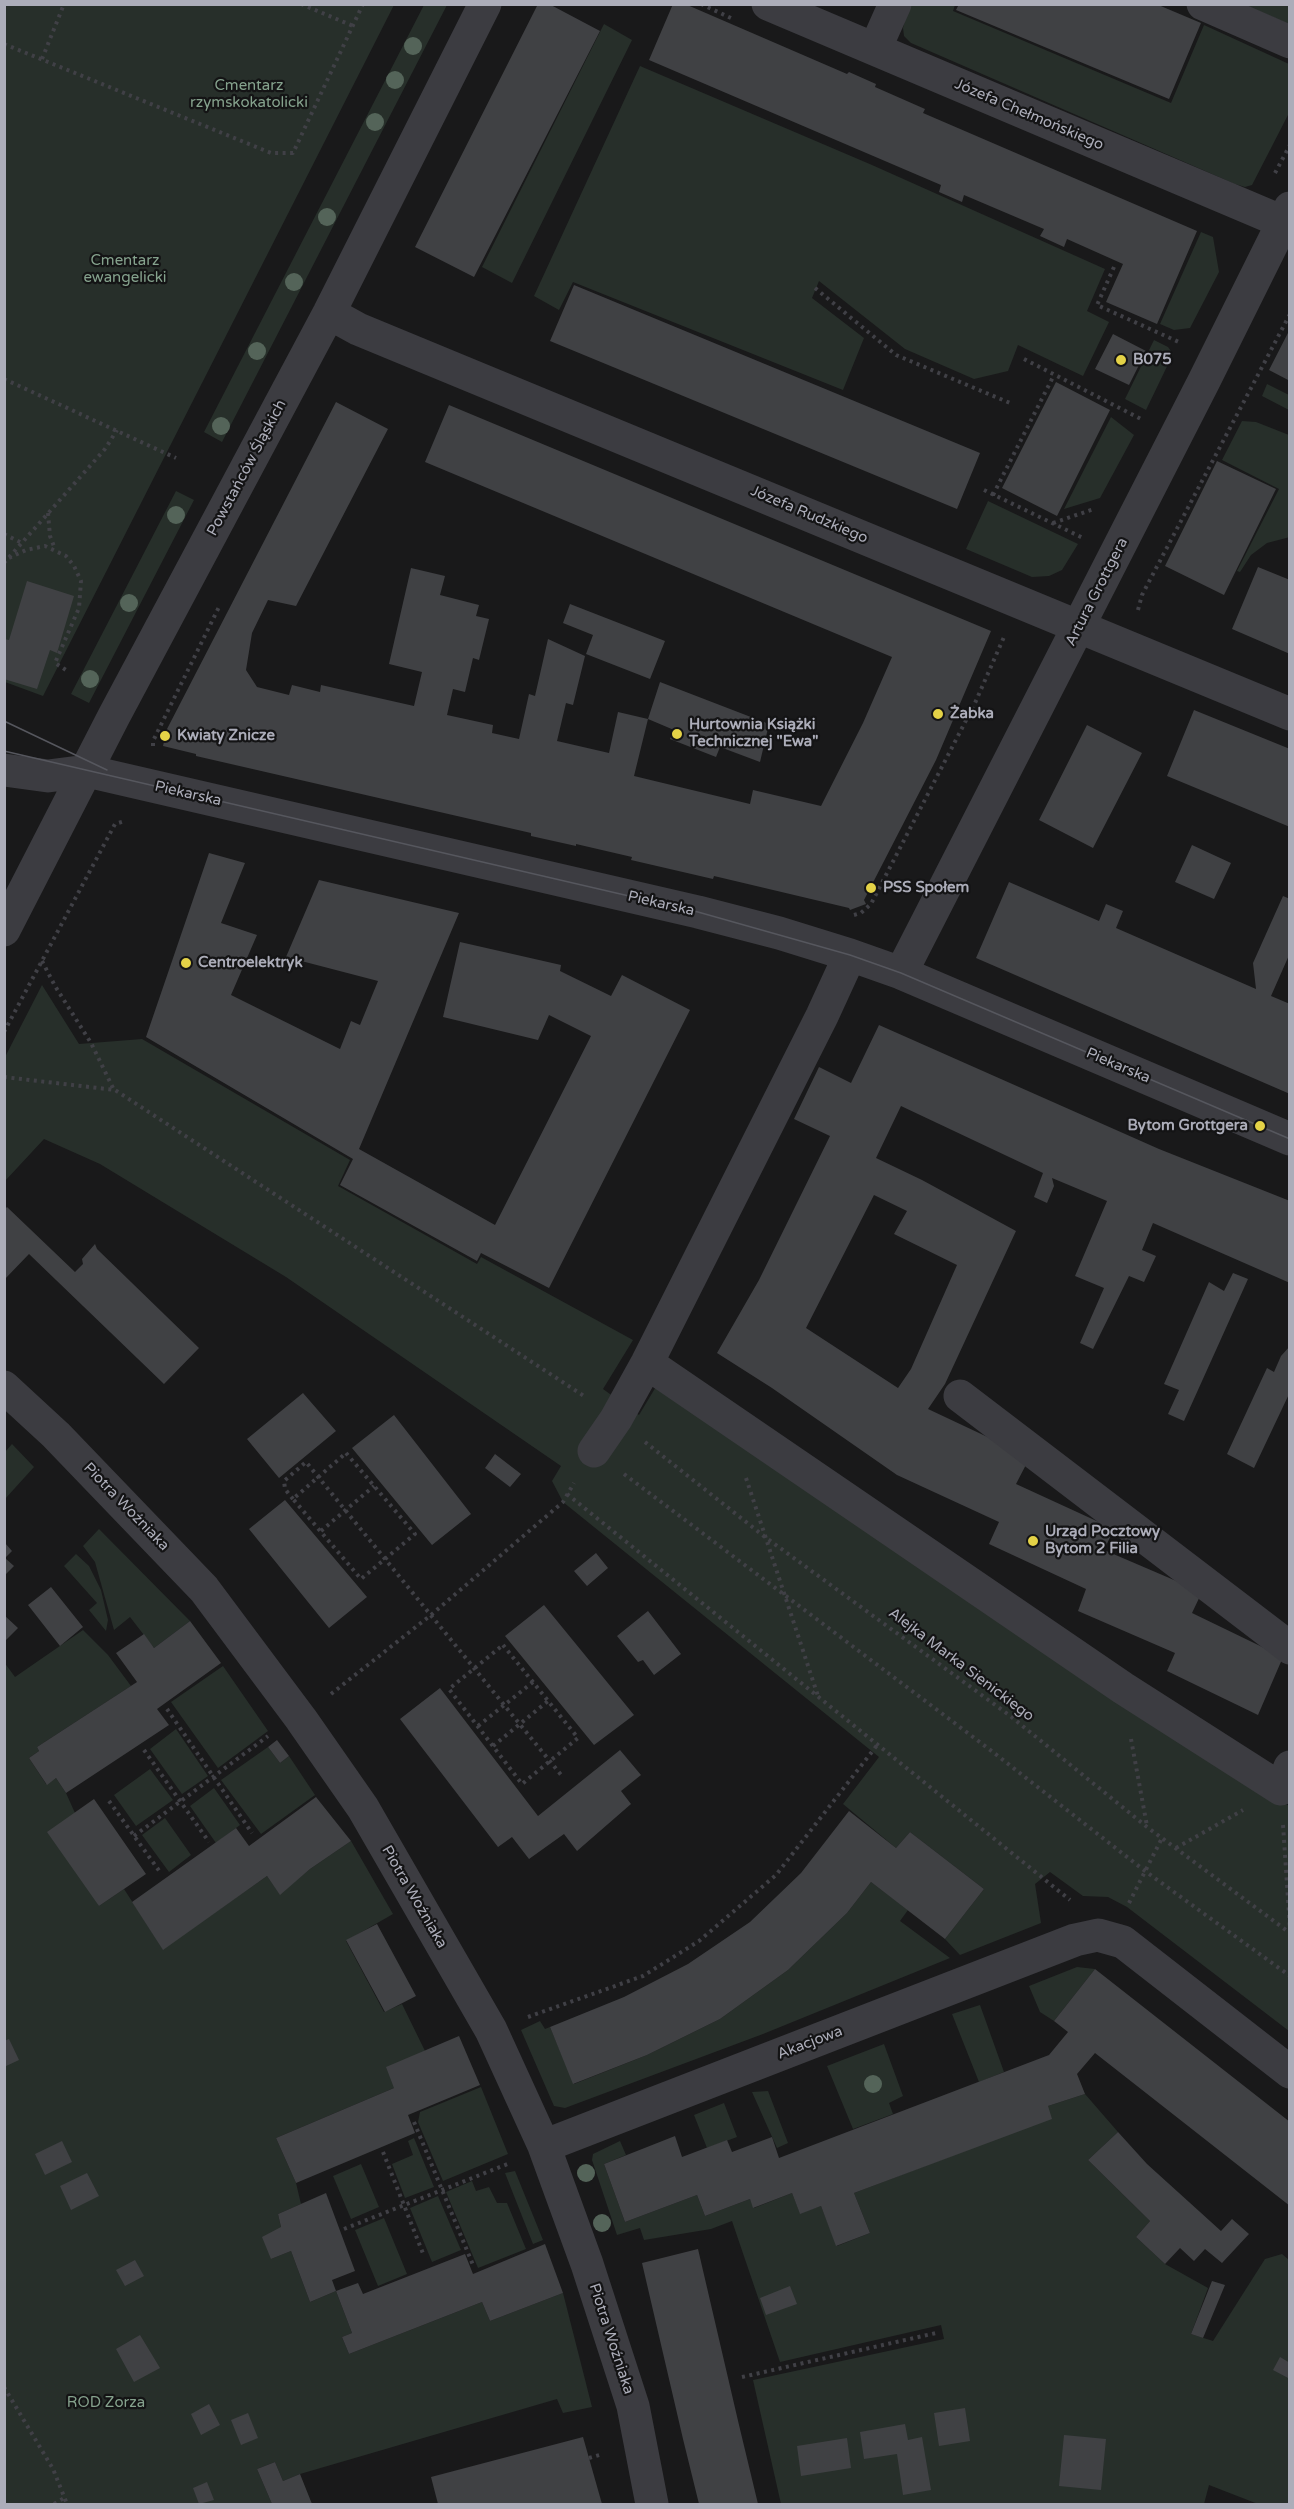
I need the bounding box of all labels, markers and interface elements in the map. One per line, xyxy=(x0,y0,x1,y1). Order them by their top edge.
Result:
street label: Józefa Chełmońskiego xyxy=(952,75,1106,155)
park label: Cmentarz rzymskokatolicki xyxy=(190,77,308,112)
park label: Cmentarz ewangelicki xyxy=(83,252,167,287)
place label: B075 xyxy=(1133,351,1172,369)
marker: B075 xyxy=(1114,353,1128,367)
street label: Powstańców Śląskich xyxy=(204,397,290,539)
street label: Józefa Rudzkiego xyxy=(748,482,870,548)
street label: Artura Grottgera xyxy=(1062,535,1132,649)
place label: Żabka xyxy=(950,705,994,723)
marker: Żabka xyxy=(931,707,945,721)
place label: Hurtownia Książki Technicznej "Ewa" xyxy=(689,716,818,751)
place label: Kwiaty Znicze xyxy=(177,727,275,745)
marker: Hurtownia Książki Technicznej "Ewa" xyxy=(670,727,684,741)
marker: Kwiaty Znicze xyxy=(158,729,172,743)
street label: Piekarska xyxy=(153,778,223,810)
place label: PSS Społem xyxy=(883,879,969,897)
marker: PSS Społem xyxy=(864,881,878,895)
street label: Piekarska xyxy=(626,888,696,920)
place label: Centroelektryk xyxy=(198,954,303,972)
marker: Centroelektryk xyxy=(179,956,193,970)
street label: Piekarska xyxy=(1083,1044,1153,1088)
place label: Bytom Grottgera xyxy=(1128,1117,1248,1135)
marker: Bytom Grottgera xyxy=(1253,1119,1267,1133)
street label: Piotra Woźniaka xyxy=(79,1459,173,1555)
place label: Urząd Pocztowy Bytom 2 Filia xyxy=(1045,1523,1160,1558)
marker: Urząd Pocztowy Bytom 2 Filia xyxy=(1026,1534,1040,1548)
street label: Alejka Marka Sienickiego xyxy=(885,1604,1037,1726)
street label: Piotra Woźniaka xyxy=(377,1843,451,1951)
street label: Akacjowa xyxy=(775,2022,845,2064)
street label: Piotra Woźniaka xyxy=(585,2281,637,2397)
park label: ROD Zorza xyxy=(67,2394,145,2412)

